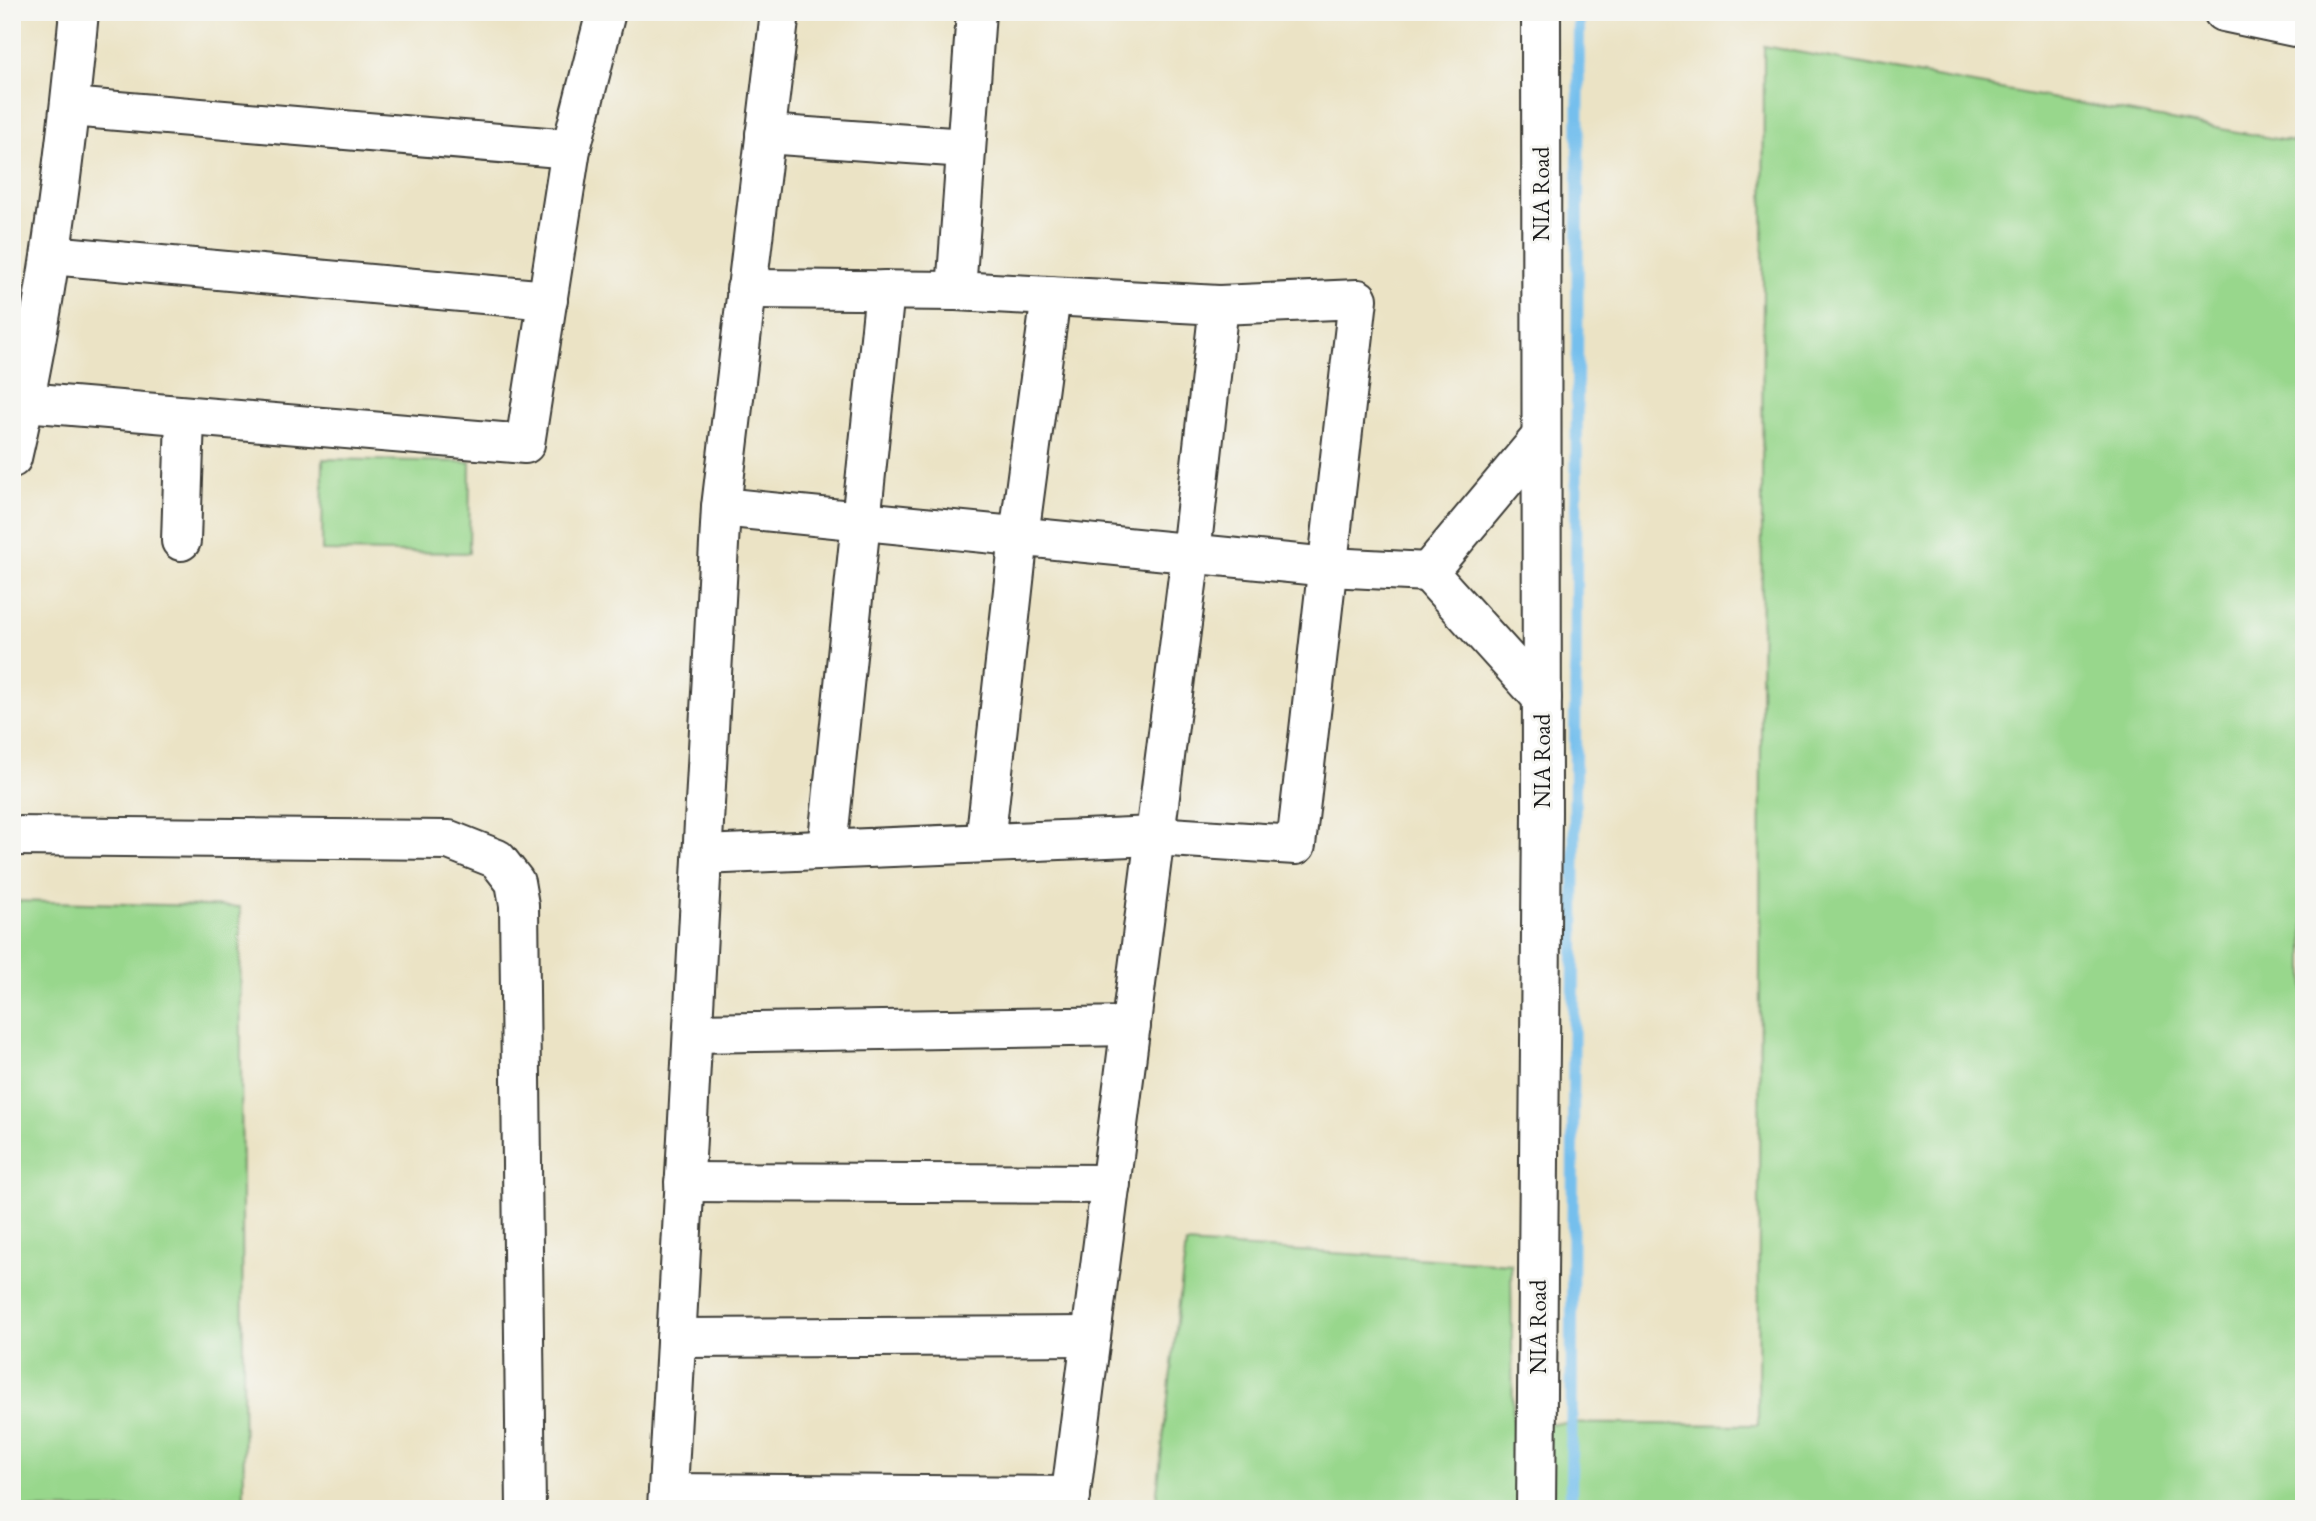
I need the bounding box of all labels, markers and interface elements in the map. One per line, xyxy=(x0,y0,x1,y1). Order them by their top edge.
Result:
street label: NIA Road xyxy=(1526,146,1556,241)
street label: NIA Road xyxy=(1527,713,1557,808)
street label: NIA Road xyxy=(1523,1279,1553,1374)

